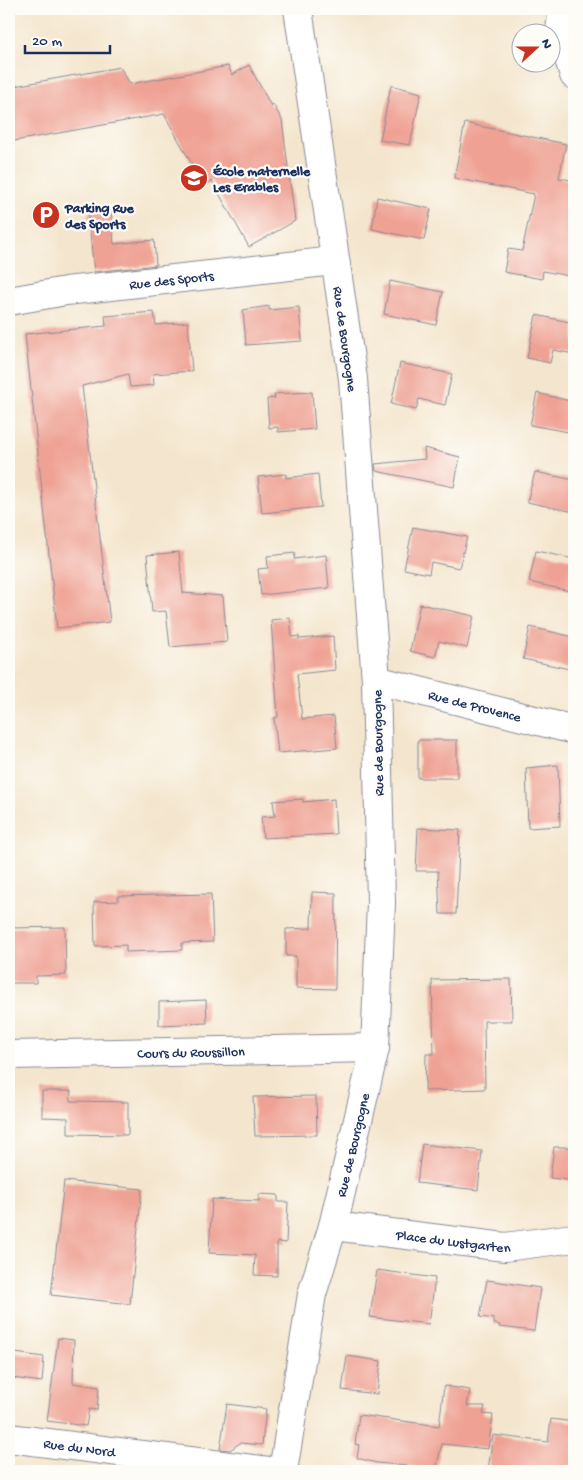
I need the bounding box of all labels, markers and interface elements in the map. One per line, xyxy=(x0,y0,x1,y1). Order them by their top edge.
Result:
scale bar xyxy=(25,22,110,54)
north arrow xyxy=(510,22,560,72)
text: 20 m xyxy=(32,33,62,51)
text: N xyxy=(536,37,555,52)
school or university icon: École maternelle Les Erables xyxy=(179,163,209,193)
place label: École maternelle Les Erables xyxy=(213,164,311,197)
parking icon: Parking Rue des Sports xyxy=(31,200,61,230)
place label: Parking Rue des Sports xyxy=(64,201,135,234)
street label: Rue des Sports xyxy=(129,268,216,295)
street label: Rue de Bourgogne xyxy=(328,286,359,394)
street label: Rue de Provence xyxy=(426,687,523,727)
street label: Rue de Bourgogne xyxy=(370,689,389,796)
street label: Cours du Roussillon xyxy=(137,1044,245,1064)
street label: Rue de Bourgogne xyxy=(334,1091,375,1199)
street label: Place du Lustgarten xyxy=(394,1228,512,1258)
street label: Rue du Nord xyxy=(42,1436,118,1463)

